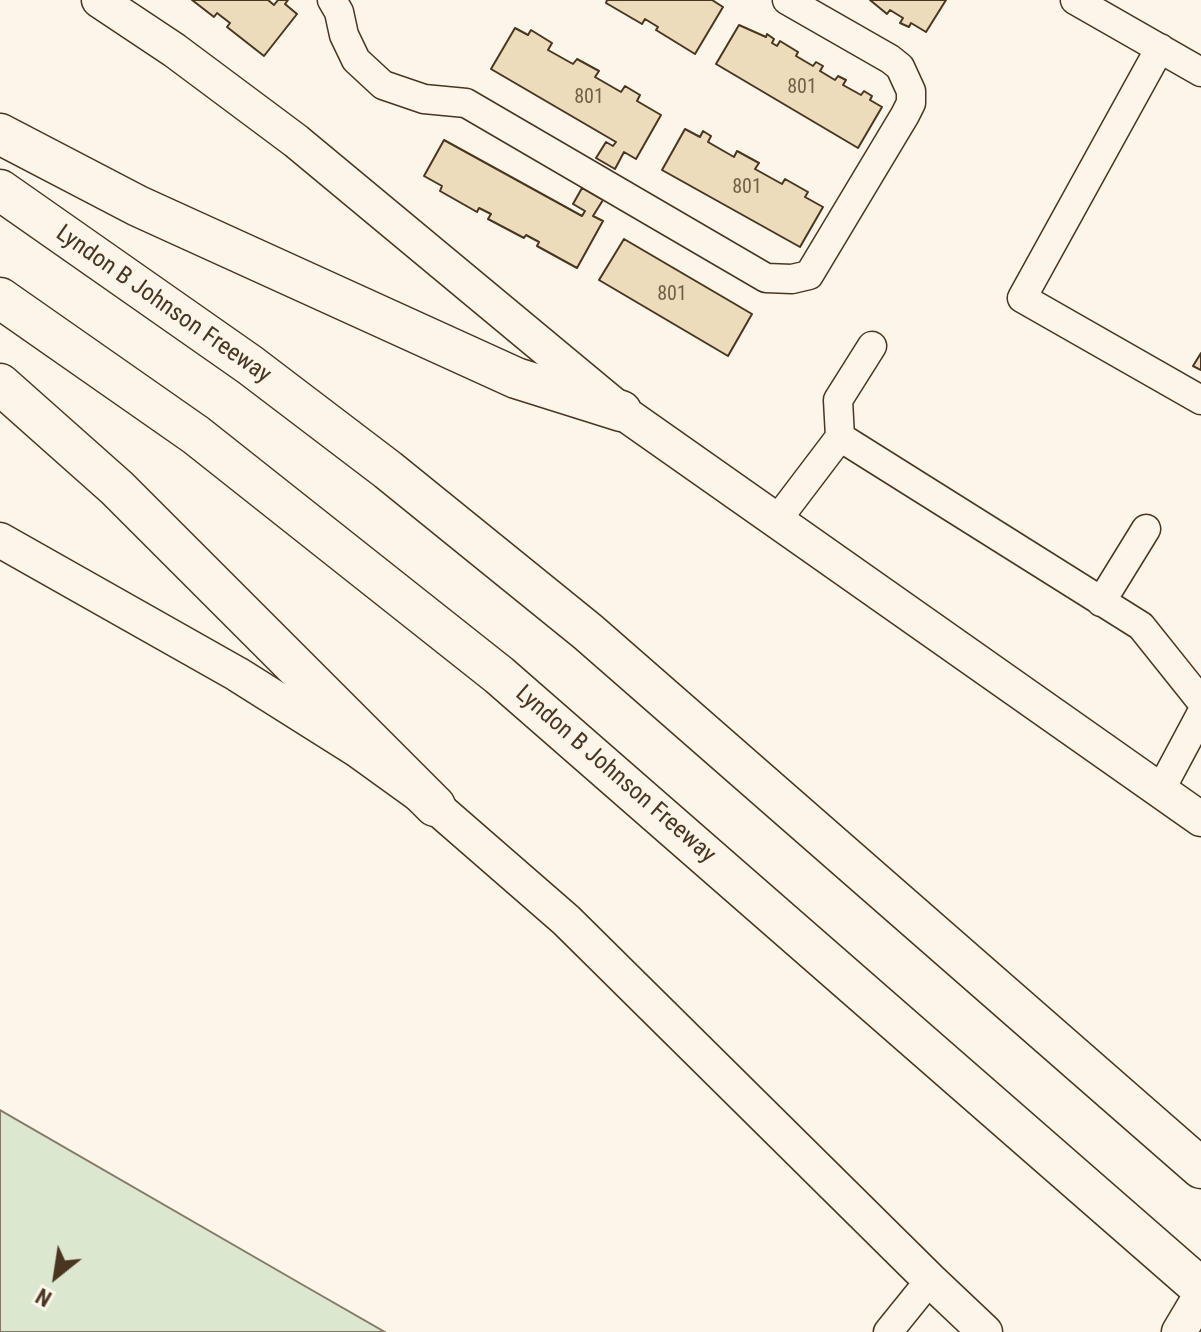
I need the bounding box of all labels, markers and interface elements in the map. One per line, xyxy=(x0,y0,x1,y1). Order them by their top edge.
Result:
house number: 801 xyxy=(787,76,817,100)
house number: 801 xyxy=(574,86,604,110)
house number: 801 xyxy=(732,176,762,200)
street label: Lyndon B Johnson Freeway xyxy=(50,220,276,390)
house number: 801 xyxy=(657,283,687,307)
street label: Lyndon B Johnson Freeway xyxy=(509,680,721,870)
north arrow xyxy=(16,1236,96,1316)
text: N xyxy=(32,1283,56,1311)

